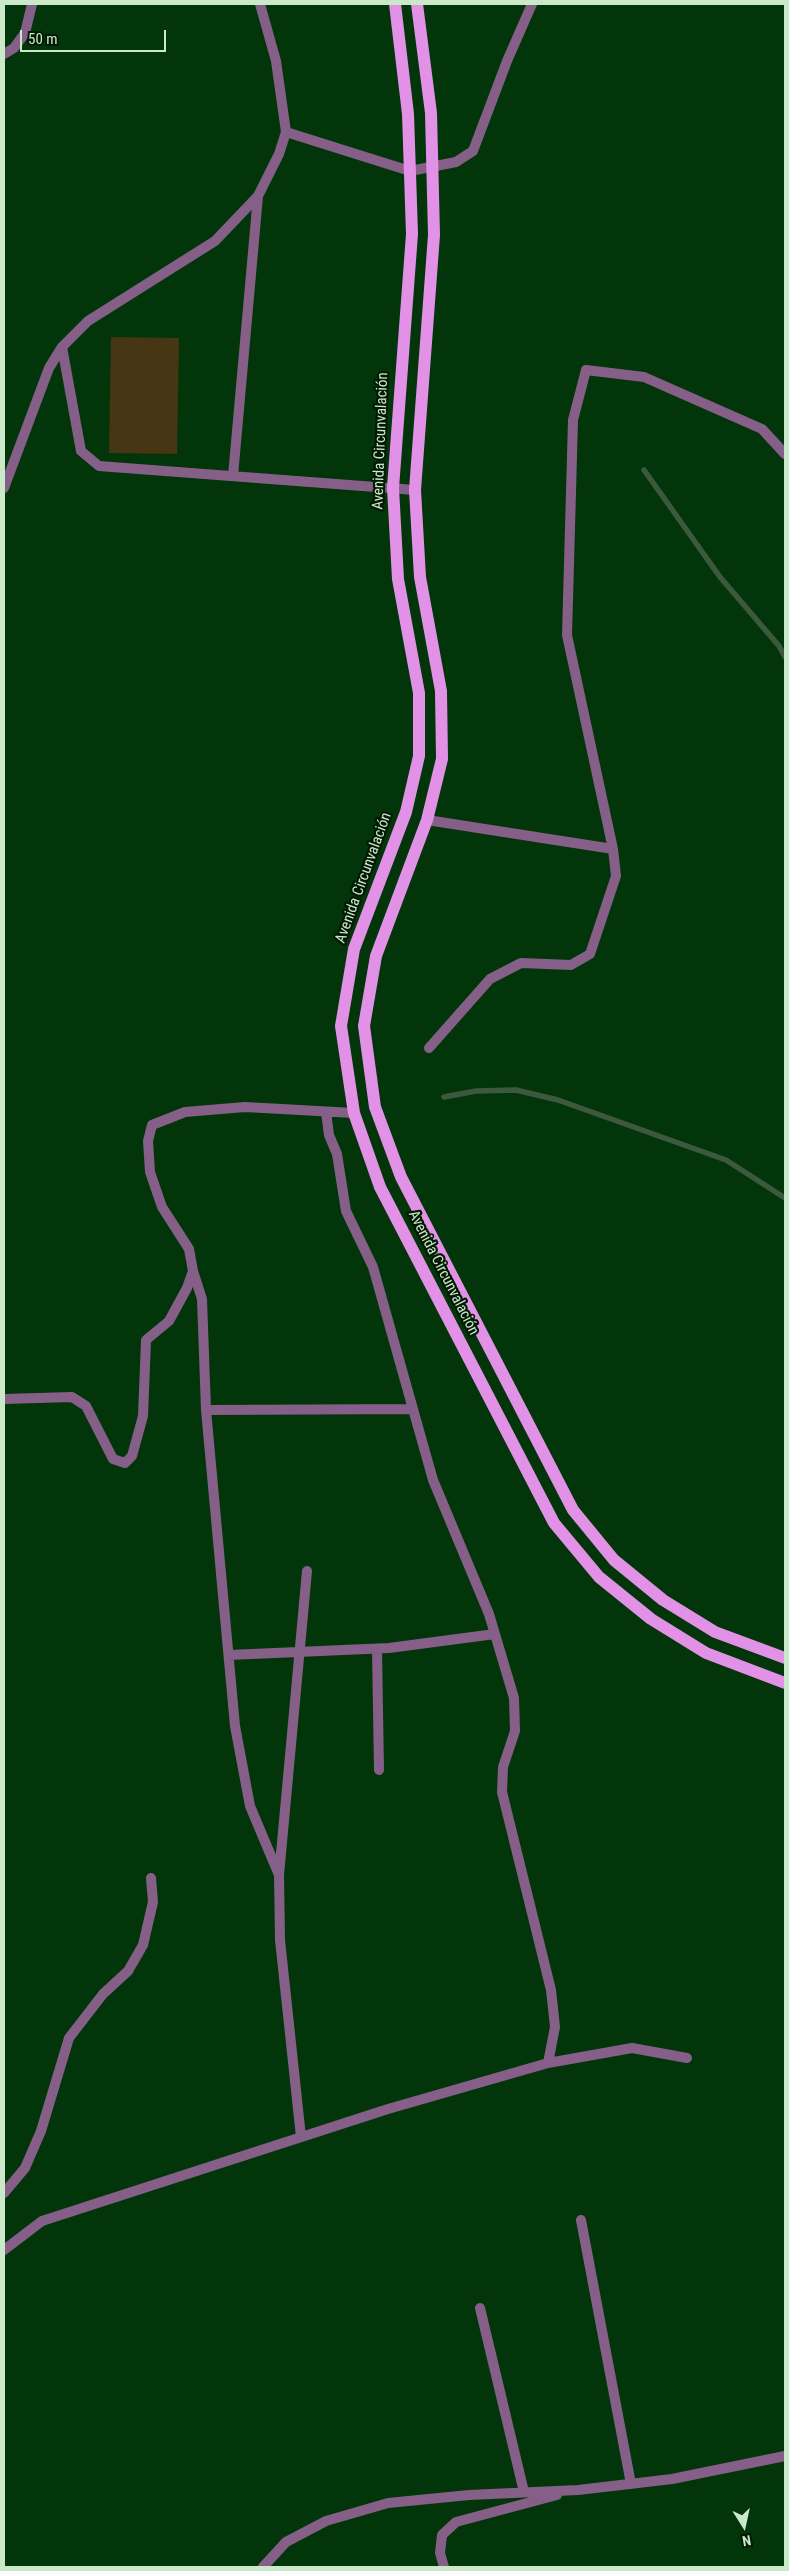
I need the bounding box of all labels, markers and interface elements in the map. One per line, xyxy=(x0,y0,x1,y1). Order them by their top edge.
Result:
scale bar xyxy=(22,20,169,52)
text: 50 m xyxy=(28,30,58,48)
street label: Avenida Circunvalación xyxy=(370,372,392,510)
street label: Avenida Circunvalación xyxy=(332,810,396,946)
street label: Avenida Circunvalación xyxy=(404,1208,482,1338)
north arrow xyxy=(719,2501,769,2551)
text: N xyxy=(741,2532,752,2549)

